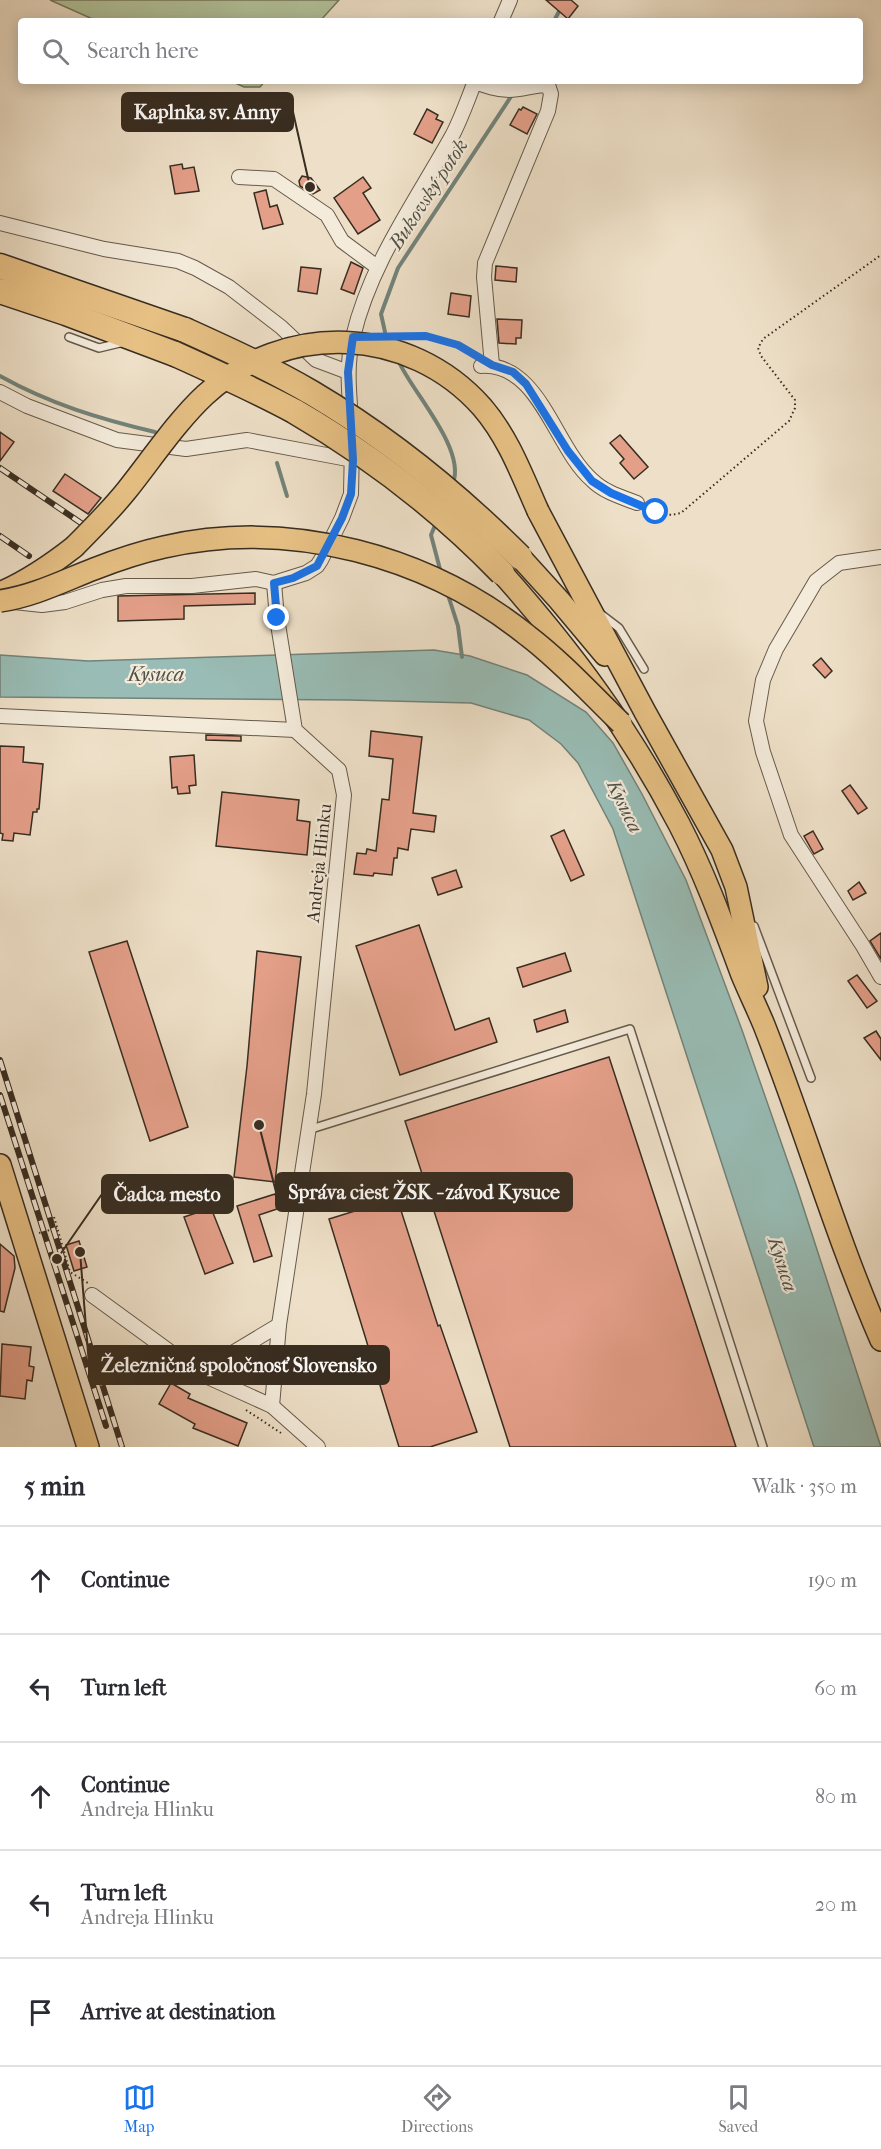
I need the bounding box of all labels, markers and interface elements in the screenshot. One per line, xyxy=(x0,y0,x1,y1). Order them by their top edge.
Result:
search box xyxy=(18,18,863,84)
icon: search xyxy=(39,35,72,68)
text: Search here xyxy=(87,38,199,64)
callout: Kaplnka sv. Anny xyxy=(122,93,293,131)
text: Kaplnka sv. Anny xyxy=(134,101,282,124)
water label: Bukovský potok xyxy=(384,135,473,255)
route start xyxy=(642,498,668,524)
route end xyxy=(263,604,289,630)
water label: Kysuca xyxy=(126,663,184,686)
water label: Kysuca xyxy=(601,774,647,837)
street label: Andreja Hlinku xyxy=(303,803,336,925)
callout: Správa ciest ŽSK - závod Kysuce xyxy=(276,1173,572,1211)
callout: Čadca mesto xyxy=(102,1175,233,1213)
text: Správa ciest ŽSK - závod Kysuce xyxy=(288,1179,560,1204)
text: Čadca mesto xyxy=(113,1181,221,1206)
water label: Kysuca xyxy=(762,1232,802,1294)
callout: Železničná spoločnosť Slovensko xyxy=(89,1346,389,1384)
text: Železničná spoločnosť Slovensko xyxy=(101,1352,377,1377)
text: 5 min xyxy=(24,1471,85,1502)
text: Walk · 350 m xyxy=(752,1475,857,1498)
icon: ahead xyxy=(24,1564,57,1597)
text: Continue xyxy=(81,1567,170,1593)
text: 190 m xyxy=(807,1569,857,1592)
icon: left xyxy=(24,1672,57,1705)
text: Turn left xyxy=(81,1675,167,1701)
text: 60 m xyxy=(814,1677,857,1700)
text: Continue xyxy=(81,1772,170,1798)
icon: ahead xyxy=(24,1780,57,1813)
text: 80 m xyxy=(815,1785,857,1808)
text: Andreja Hlinku xyxy=(81,1798,214,1821)
text: Turn left xyxy=(81,1880,167,1906)
icon: left xyxy=(24,1888,57,1921)
text: 20 m xyxy=(815,1893,857,1916)
text: Andreja Hlinku xyxy=(81,1906,214,1929)
icon: arrive xyxy=(24,1996,57,2029)
text: Arrive at destination xyxy=(81,1999,275,2025)
tab: Map xyxy=(123,2081,156,2136)
tab: Directions xyxy=(401,2081,473,2136)
tab: Saved xyxy=(719,2081,758,2136)

